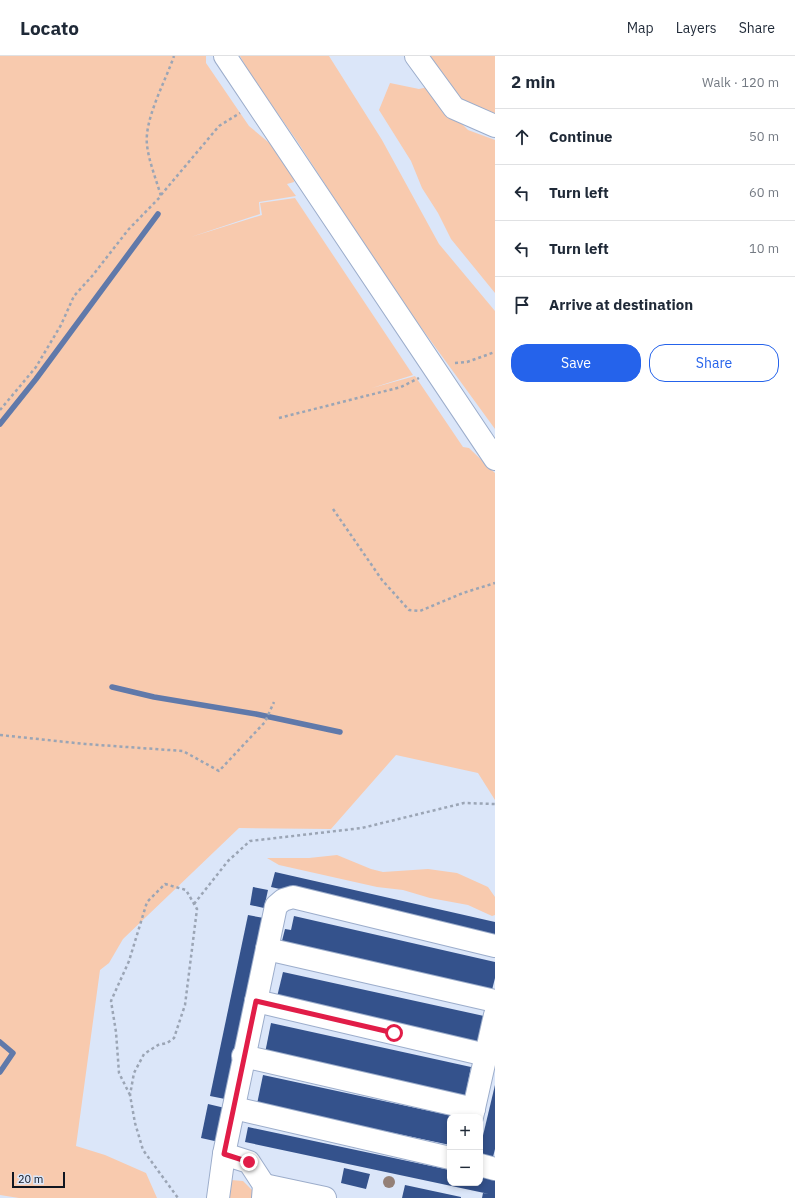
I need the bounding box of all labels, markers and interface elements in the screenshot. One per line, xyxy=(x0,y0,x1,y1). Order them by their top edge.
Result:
text: Locato xyxy=(20,16,79,40)
text: Map xyxy=(627,19,654,37)
text: Layers xyxy=(676,19,717,37)
text: Share xyxy=(739,19,775,37)
text: 2 min xyxy=(511,71,555,93)
text: Walk · 120 m xyxy=(702,74,779,91)
icon: ahead xyxy=(511,126,533,148)
text: Continue xyxy=(549,127,613,146)
text: 50 m xyxy=(749,128,779,145)
icon: left xyxy=(511,182,533,204)
text: Turn left xyxy=(549,183,609,202)
text: 60 m xyxy=(749,184,779,201)
icon: left xyxy=(511,238,533,260)
text: Turn left xyxy=(549,239,609,258)
text: 10 m xyxy=(749,240,779,257)
icon: arrive xyxy=(511,294,533,316)
text: Arrive at destination xyxy=(549,295,693,314)
button: Save xyxy=(511,344,641,382)
button: Share xyxy=(649,344,779,382)
route start xyxy=(385,1024,403,1042)
map controls xyxy=(447,1114,483,1186)
button: + xyxy=(447,1114,483,1150)
button: − xyxy=(447,1150,483,1186)
route end xyxy=(240,1153,258,1171)
scale bar xyxy=(12,1170,65,1189)
text: 20 m xyxy=(18,1172,43,1186)

